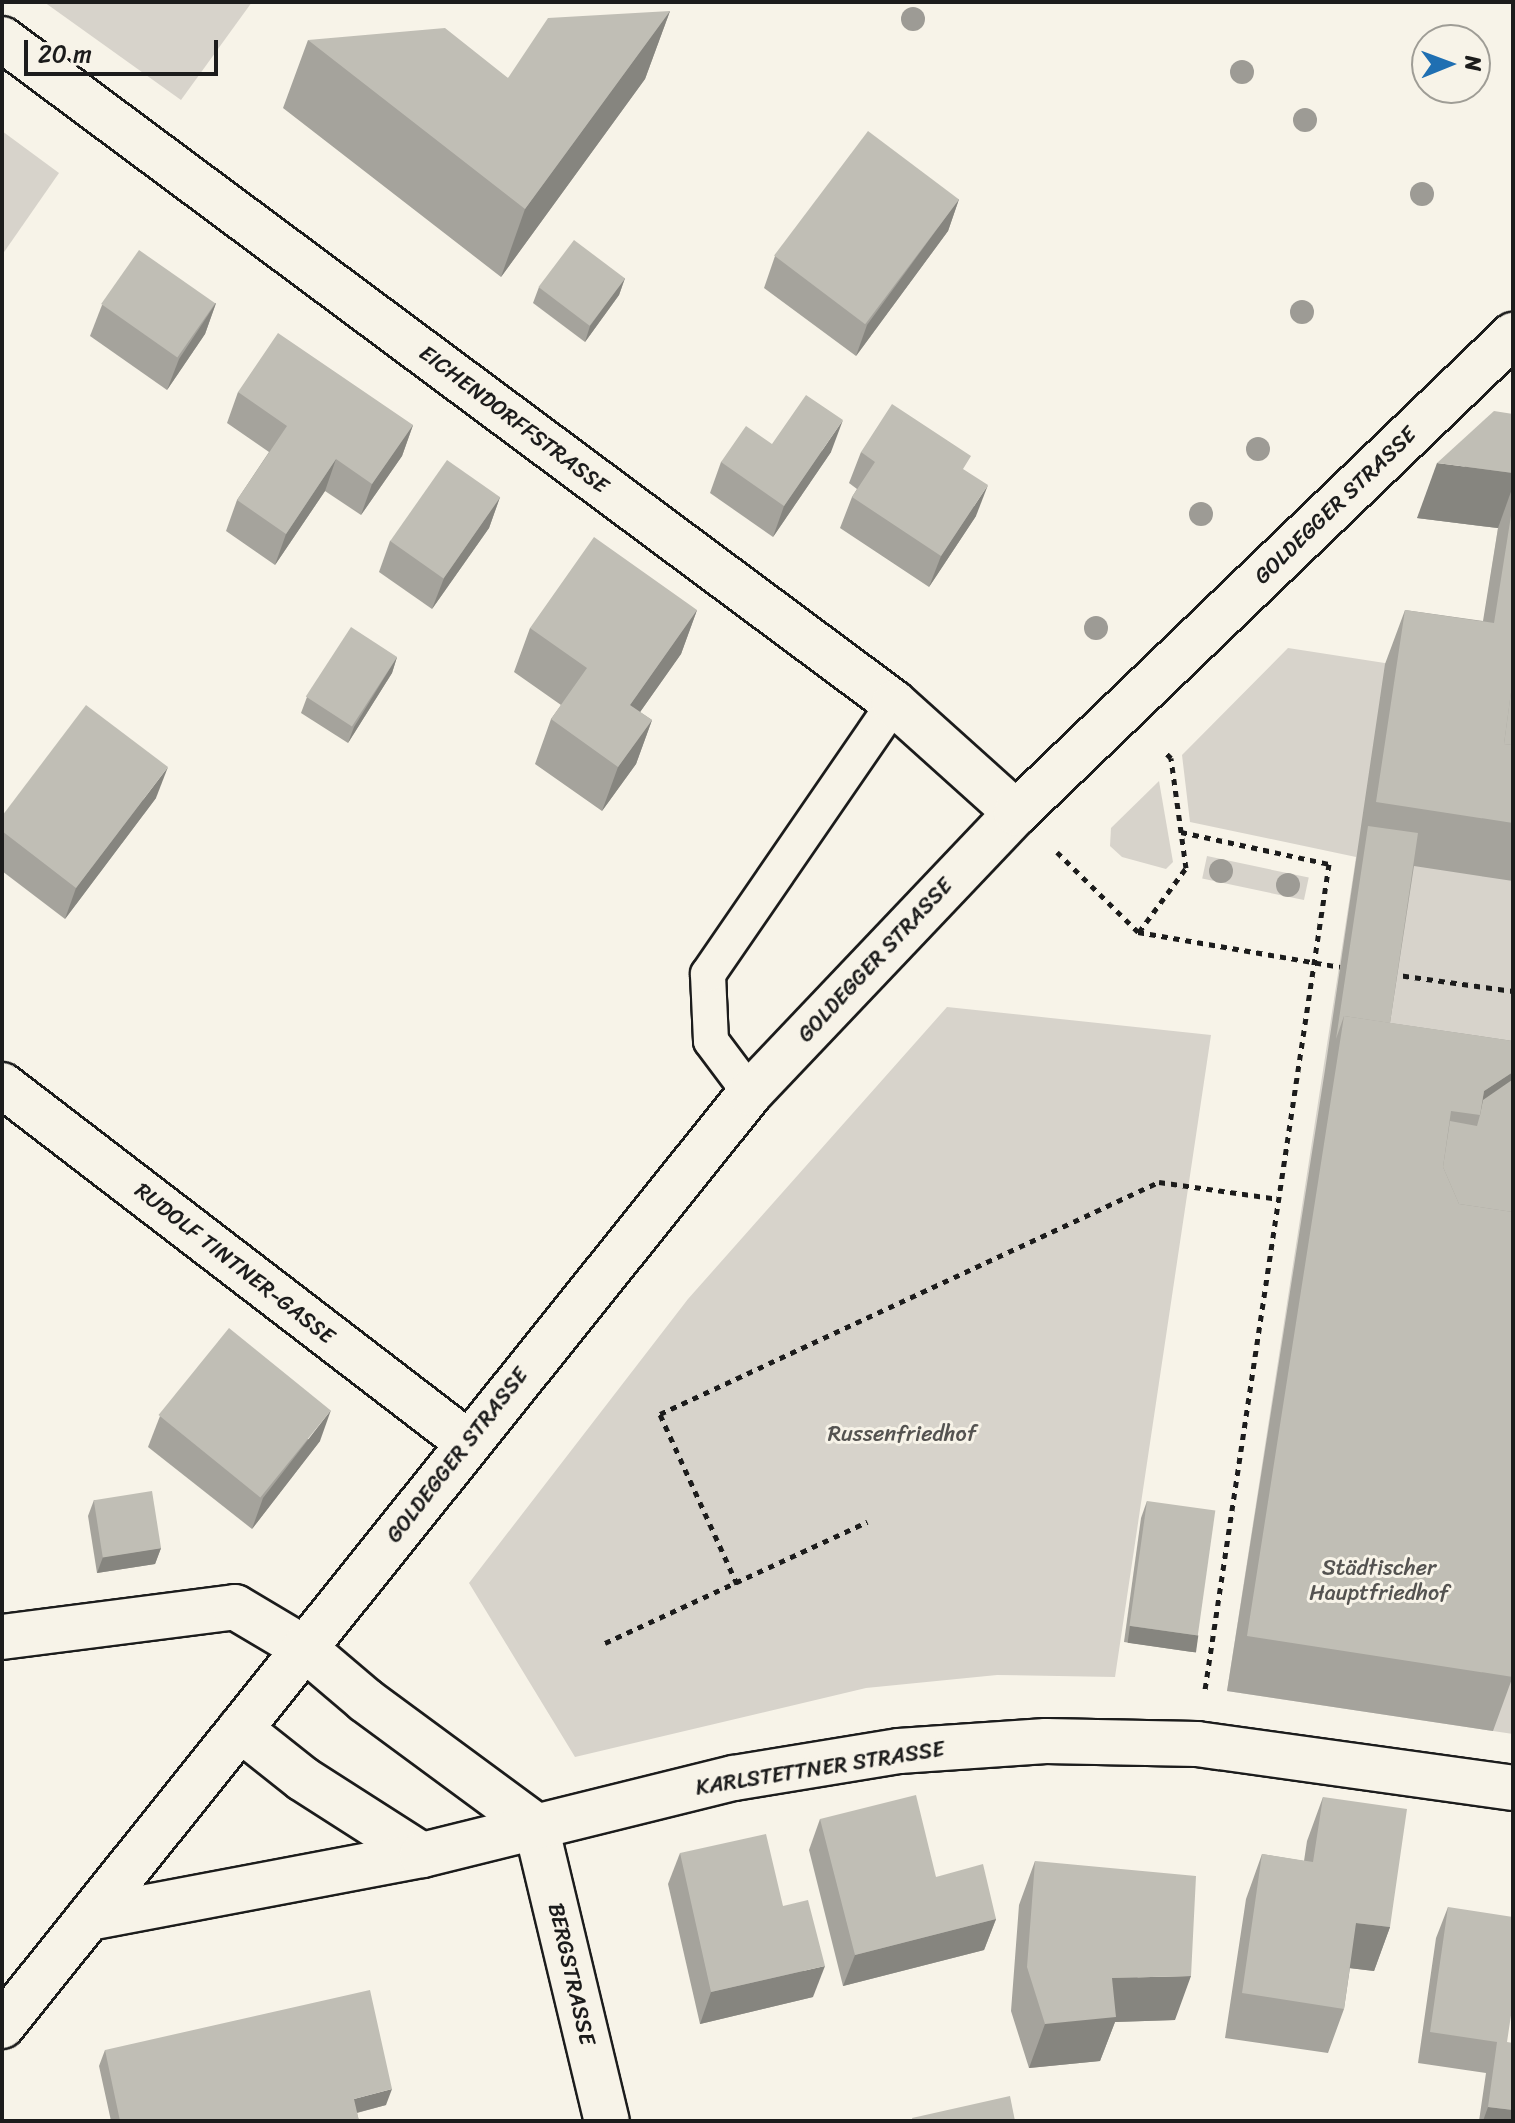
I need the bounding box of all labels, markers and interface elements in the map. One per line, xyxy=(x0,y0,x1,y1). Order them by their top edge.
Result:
scale bar xyxy=(28,24,222,74)
north arrow xyxy=(1411,24,1491,104)
text: 20 m xyxy=(38,33,92,75)
text: N xyxy=(1454,56,1493,72)
street label: EICHENDORFFSTRASSE xyxy=(414,339,614,499)
street label: GOLDEGGER STRASSE xyxy=(1249,421,1421,589)
street label: GOLDEGGER STRASSE xyxy=(792,872,958,1048)
street label: RUDOLF TINTNER-GASSE xyxy=(129,1176,341,1350)
street label: GOLDEGGER STRASSE xyxy=(380,1362,534,1548)
park label: Russenfriedhof xyxy=(828,1421,976,1447)
park label: Städtischer Hauptfriedhof xyxy=(1309,1554,1449,1606)
street label: KARLSTETTNER STRASSE xyxy=(694,1735,946,1801)
street label: BERGSTRASSE xyxy=(543,1900,601,2048)

